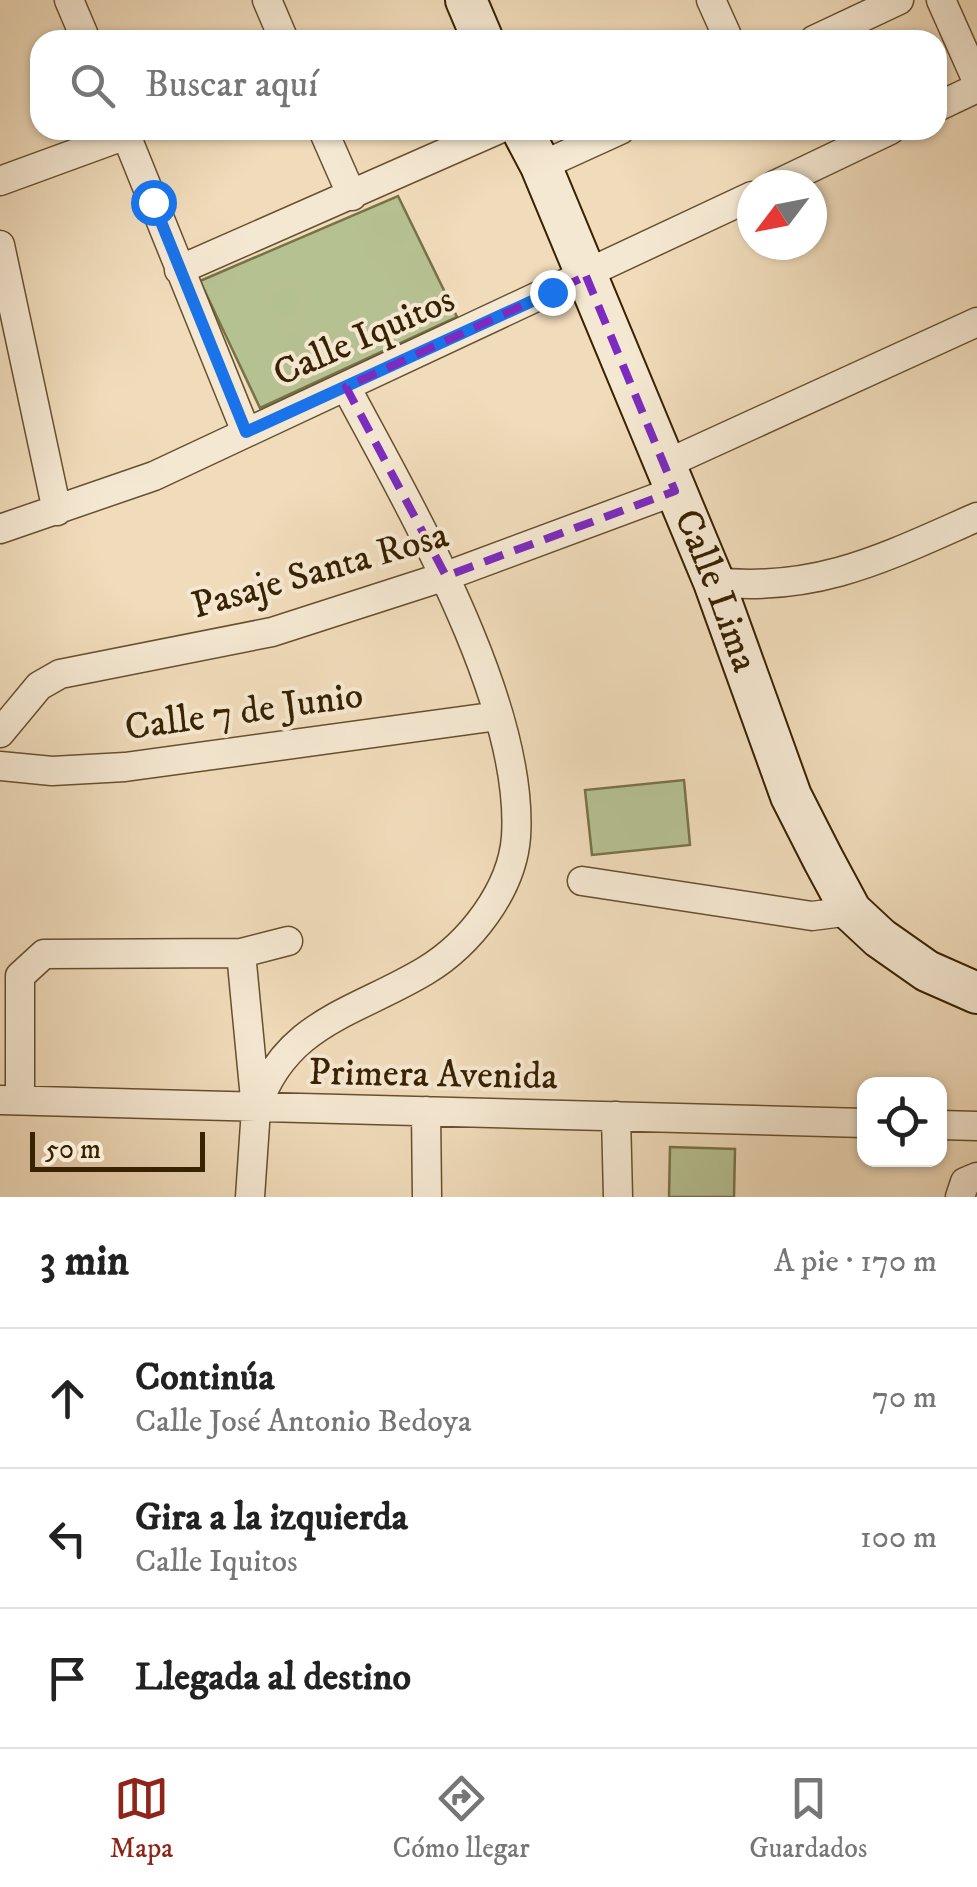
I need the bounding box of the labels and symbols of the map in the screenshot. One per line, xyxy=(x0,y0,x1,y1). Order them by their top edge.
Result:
north arrow xyxy=(737,170,827,260)
route start xyxy=(131,180,177,226)
route end xyxy=(530,270,576,316)
street label: Calle Iquitos xyxy=(266,276,462,398)
street label: Calle Lima xyxy=(663,502,768,678)
street label: Pasaje Santa Rosa xyxy=(186,511,454,631)
street label: Calle 7 de Junio xyxy=(122,672,366,752)
street label: Primera Avenida xyxy=(308,1049,558,1101)
scale bar xyxy=(30,1127,205,1172)

